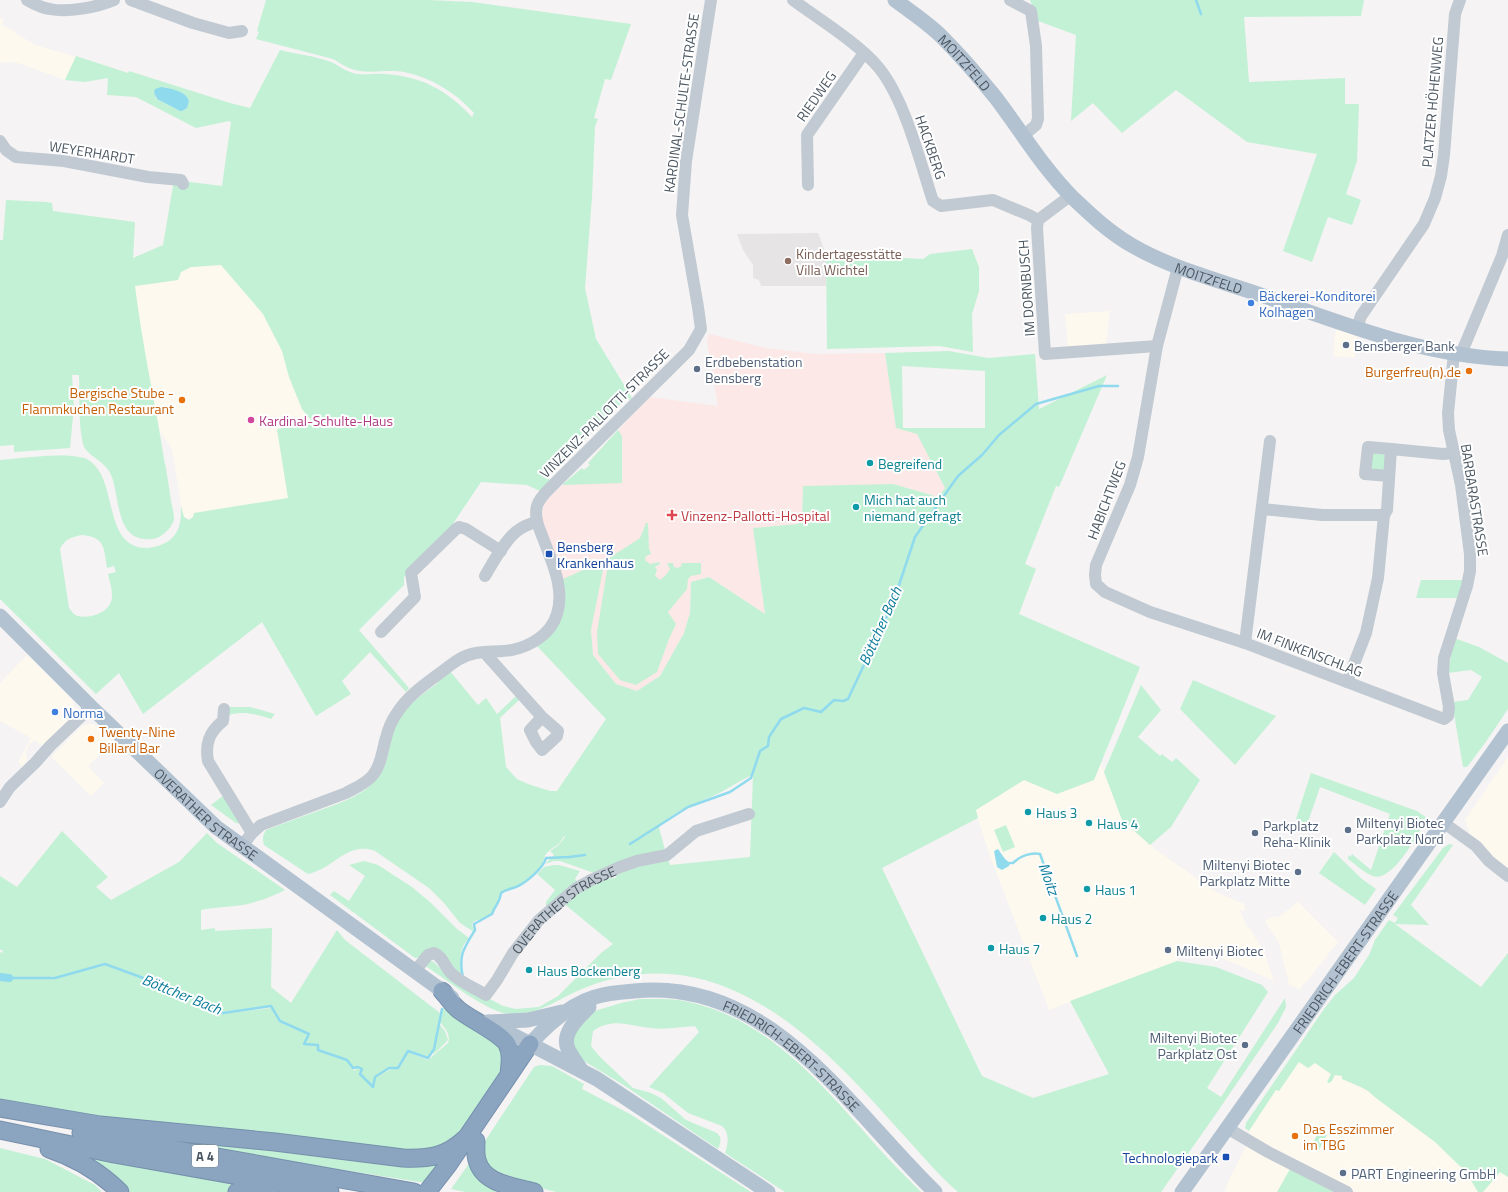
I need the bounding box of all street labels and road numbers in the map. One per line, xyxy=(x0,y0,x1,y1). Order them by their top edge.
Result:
street label: KARDINAL-SCHULTE-STRASSE xyxy=(658,12,704,194)
street label: MOITZFELD xyxy=(934,29,996,95)
street label: PLATZER HÖHENWEG xyxy=(1416,36,1448,168)
street label: RIEDWEG xyxy=(791,66,841,126)
street label: HACKBERG xyxy=(910,112,952,182)
street label: WEYERHARDT xyxy=(48,135,137,169)
street label: IM DORNBUSCH xyxy=(1012,239,1040,337)
street label: MOITZFELD xyxy=(1172,256,1245,299)
street label: VINZENZ-PALLOTTI-STRASSE xyxy=(534,343,674,483)
street label: BARBARASTRASSE xyxy=(1456,442,1494,558)
street label: HABICHTWEG xyxy=(1081,458,1131,542)
street label: IM FINKENSCHLAG xyxy=(1254,622,1366,682)
street label: OVERATHER STRASSE xyxy=(150,763,263,865)
street label: OVERATHER STRASSE xyxy=(506,860,619,958)
street label: FRIEDRICH-EBERT-STRASSE xyxy=(1287,886,1403,1038)
street label: FRIEDRICH-EBERT-STRASSE xyxy=(720,994,865,1116)
road number: A 4 xyxy=(192,1145,218,1167)

